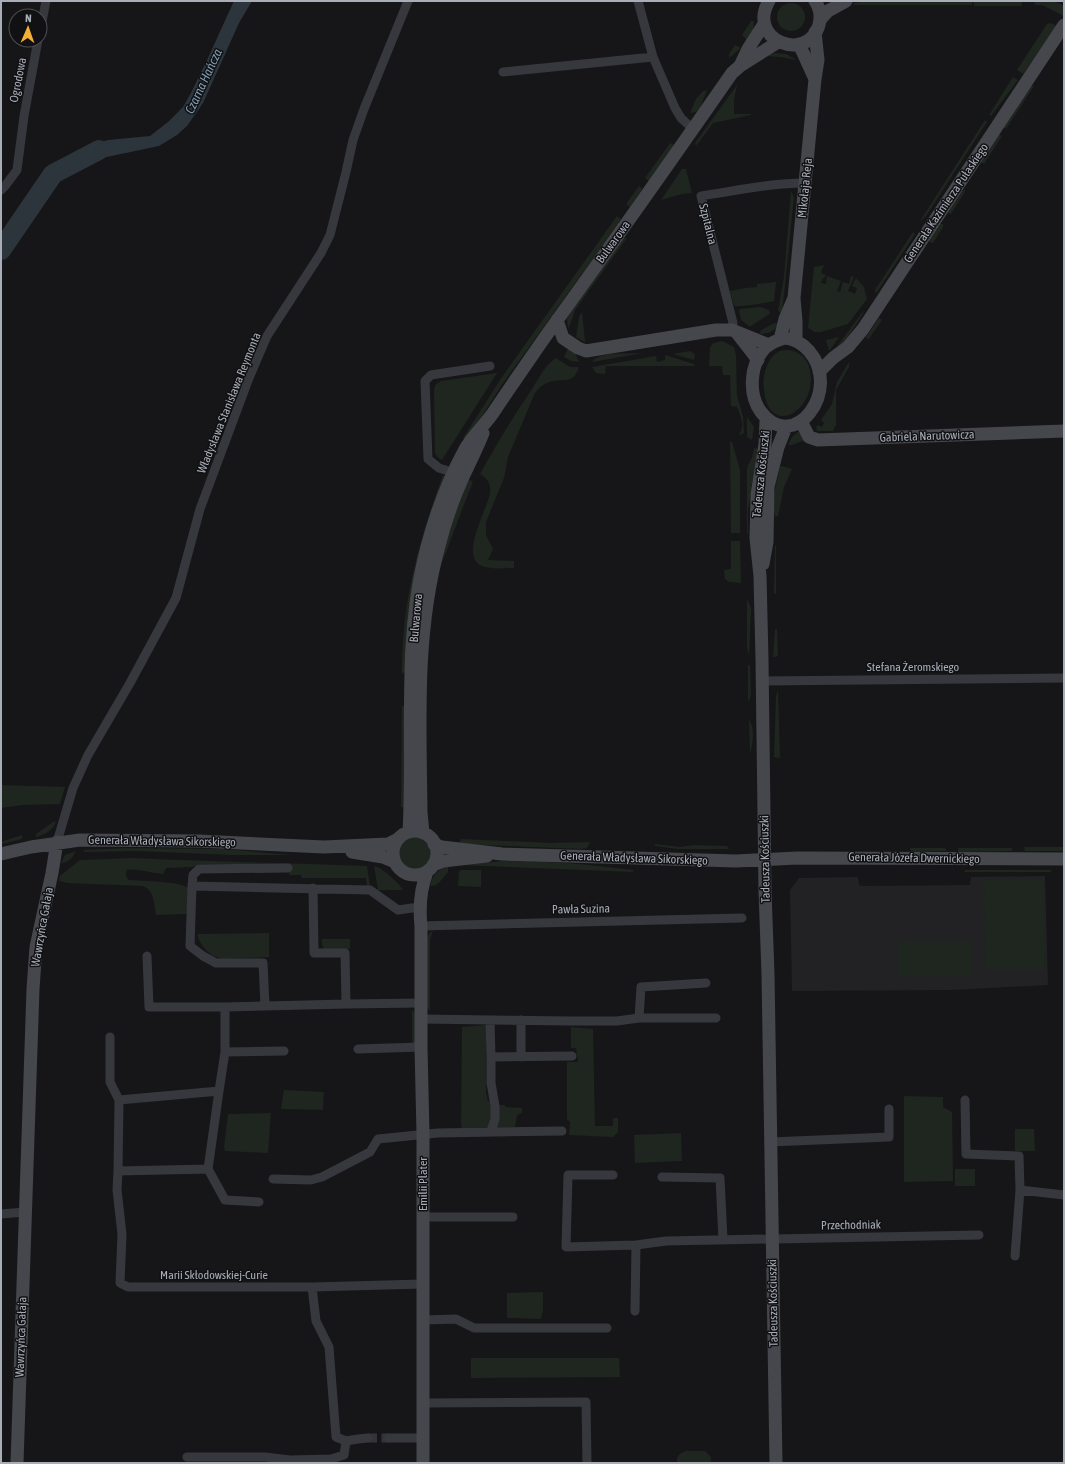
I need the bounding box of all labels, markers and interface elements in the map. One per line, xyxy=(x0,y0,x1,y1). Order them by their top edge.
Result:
north arrow xyxy=(8,8,48,48)
text: N xyxy=(25,12,32,24)
water label: Czarna Hańcza xyxy=(182,46,225,116)
street label: Ogrodowa xyxy=(7,56,29,104)
street label: Generała Kazimierza Pułaskiego xyxy=(901,140,991,265)
street label: Mikołaja Reja xyxy=(795,157,815,219)
street label: Szpitalna xyxy=(696,202,720,246)
street label: Bulwarowa xyxy=(593,218,633,266)
street label: Władysława Stanisława Reymonta xyxy=(194,331,264,475)
street label: Gabriela Narutowicza xyxy=(879,427,975,445)
street label: Tadeusza Kościuszki xyxy=(749,430,773,518)
street label: Bulwarowa xyxy=(407,593,425,643)
street label: Stefana Żeromskiego xyxy=(867,660,960,674)
street label: Tadeusza Kościuszki xyxy=(757,815,773,903)
street label: Generała Władysława Sikorskiego xyxy=(88,833,236,849)
street label: Generała Władysława Sikorskiego xyxy=(560,848,708,868)
street label: Generała Józefa Dwernickiego xyxy=(848,850,980,866)
street label: Wawrzyńca Gałaja xyxy=(28,886,56,968)
street label: Pawła Suzina xyxy=(552,901,610,917)
street label: Emilii Plater xyxy=(416,1157,430,1211)
street label: Przechodniak xyxy=(821,1217,882,1233)
street label: Tadeusza Kościuszki xyxy=(765,1259,781,1347)
street label: Marii Skłodowskiej-Curie xyxy=(160,1268,268,1282)
street label: Wawrzyńca Gałaja xyxy=(13,1297,29,1377)

